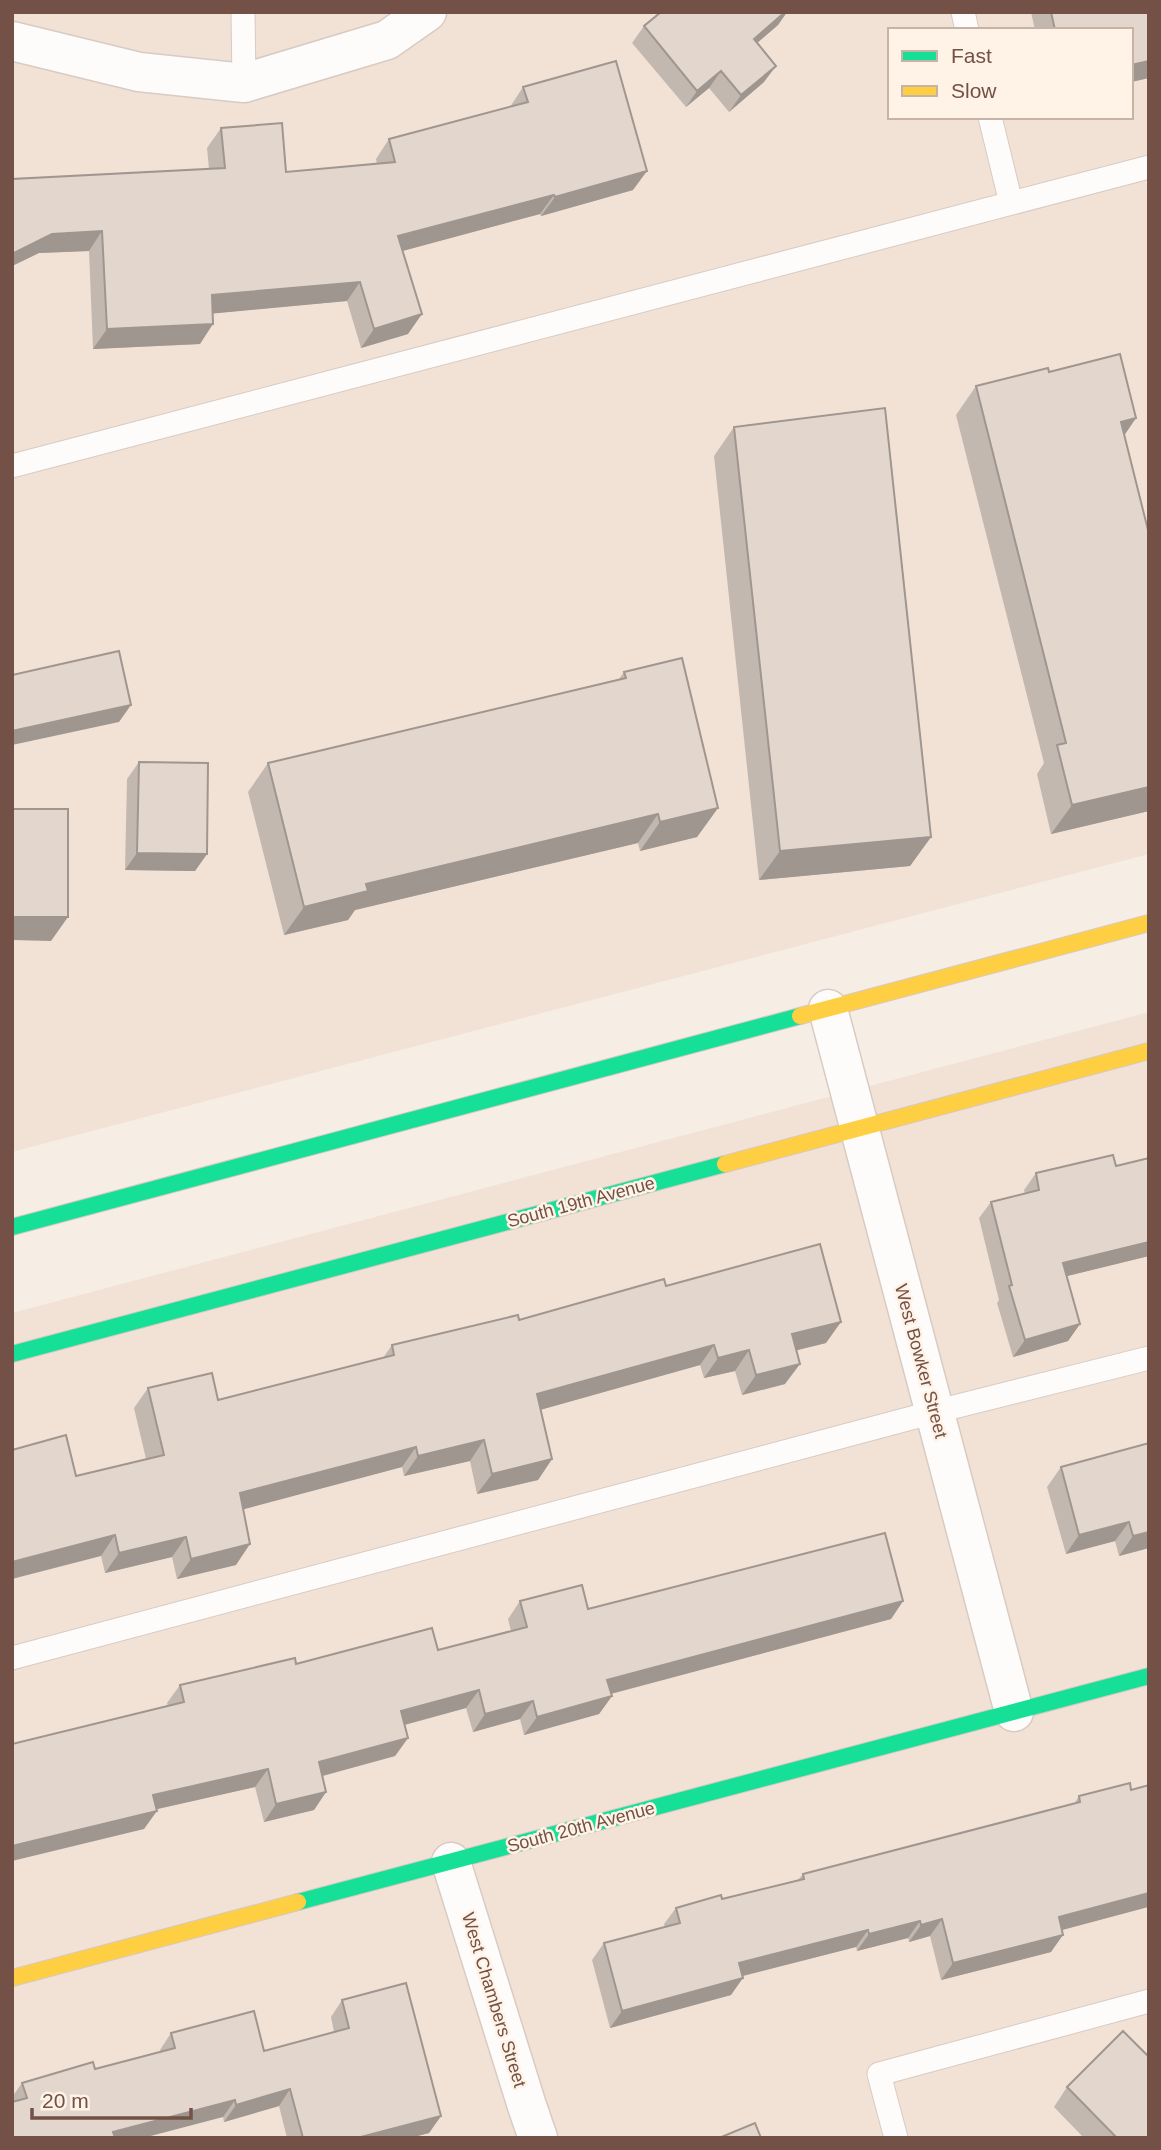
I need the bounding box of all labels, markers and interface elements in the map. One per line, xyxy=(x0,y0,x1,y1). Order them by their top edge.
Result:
legend xyxy=(888,28,1133,119)
text: Fast xyxy=(951,44,992,67)
text: Slow xyxy=(951,79,997,102)
street label: South 19th Avenue xyxy=(505,1173,657,1231)
street label: West Bowker Street xyxy=(891,1282,951,1440)
street label: South 20th Avenue xyxy=(505,1798,657,1856)
street label: West Chambers Street xyxy=(458,1910,530,2090)
scale bar xyxy=(32,2076,191,2120)
text: 20 m xyxy=(42,2089,89,2112)

